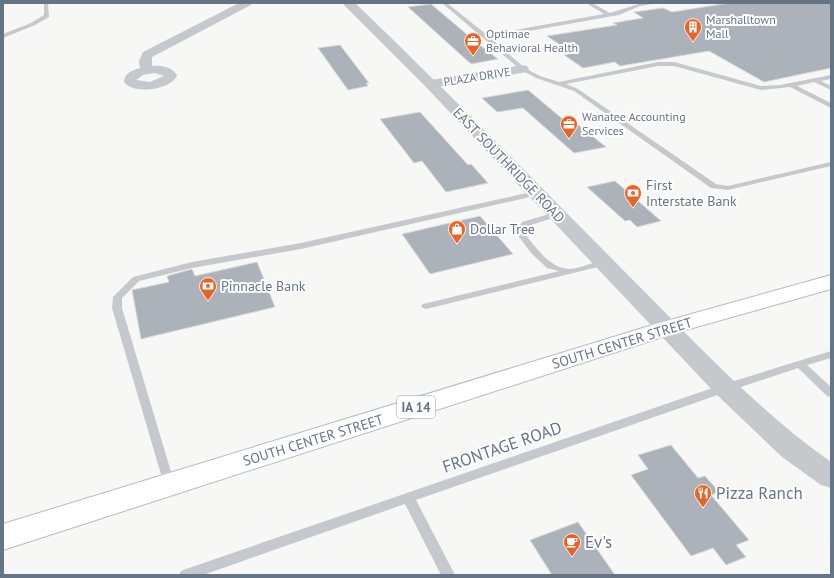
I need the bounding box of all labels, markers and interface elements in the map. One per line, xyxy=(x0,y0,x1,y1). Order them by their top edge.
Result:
place label: Marshalltown Mall xyxy=(706,12,776,41)
building icon: Marshalltown Mall xyxy=(683,17,703,42)
place label: Optimae Behavioral Health xyxy=(486,26,578,55)
office icon: Optimae Behavioral Health xyxy=(463,31,483,56)
street label: PLAZA DRIVE xyxy=(442,64,511,89)
street label: EAST SOUTHRIDGE ROAD xyxy=(449,104,569,226)
place label: Wanatee Accounting Services xyxy=(582,109,686,138)
office icon: Wanatee Accounting Services xyxy=(559,114,579,139)
place label: First Interstate Bank xyxy=(646,176,737,210)
bank icon: First Interstate Bank xyxy=(623,183,643,208)
shop icon: Dollar Tree xyxy=(447,219,467,244)
place label: Dollar Tree xyxy=(470,220,535,238)
bank icon: Pinnacle Bank xyxy=(198,276,218,301)
place label: Pinnacle Bank xyxy=(221,277,306,295)
street label: SOUTH CENTER STREET xyxy=(550,313,694,373)
road number: IA 14 xyxy=(397,396,435,418)
street label: SOUTH CENTER STREET xyxy=(241,410,385,470)
street label: FRONTAGE ROAD xyxy=(439,416,565,478)
place label: Pizza Ranch xyxy=(716,482,803,504)
restaurant icon: Pizza Ranch xyxy=(693,483,713,508)
place label: Ev's xyxy=(585,531,612,553)
cafe icon: Ev's xyxy=(562,532,582,557)

